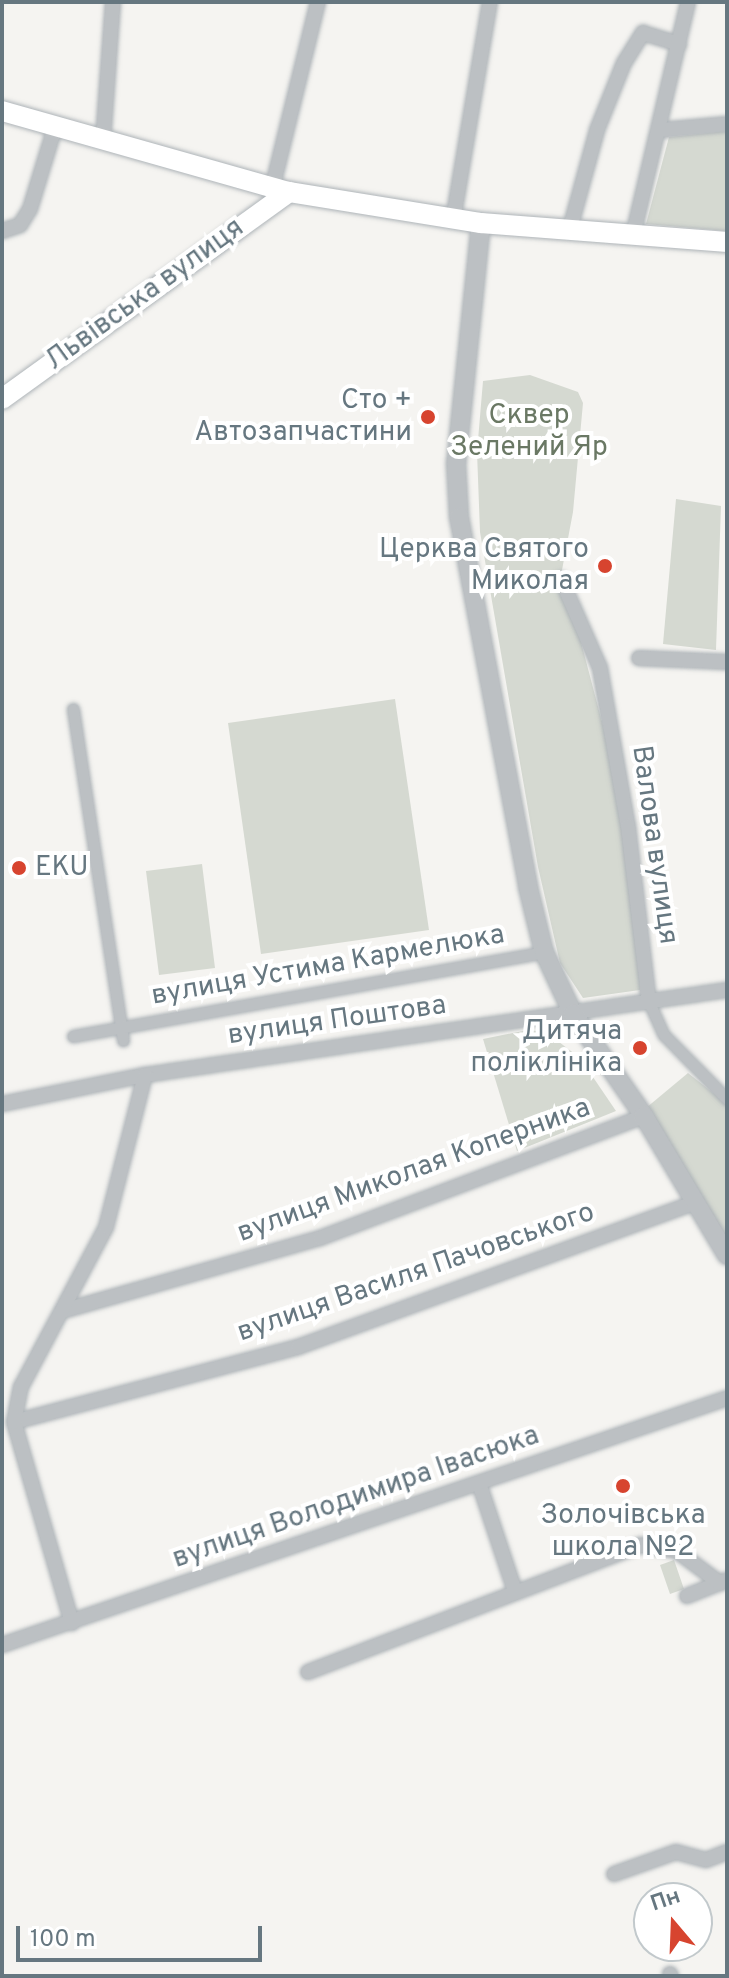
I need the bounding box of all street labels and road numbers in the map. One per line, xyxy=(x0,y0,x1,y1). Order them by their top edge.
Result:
street label: Львівська вулиця xyxy=(39,212,251,378)
street label: Валова вулиця xyxy=(623,744,685,946)
street label: вулиця Устима Кармелюка xyxy=(149,918,507,1014)
street label: вулиця Поштова xyxy=(226,989,448,1053)
street label: вулиця Миколая Коперника xyxy=(233,1091,595,1251)
street label: вулиця Василя Пачовського xyxy=(233,1196,599,1350)
street label: вулиця Володимира Івасюка xyxy=(168,1419,544,1577)

